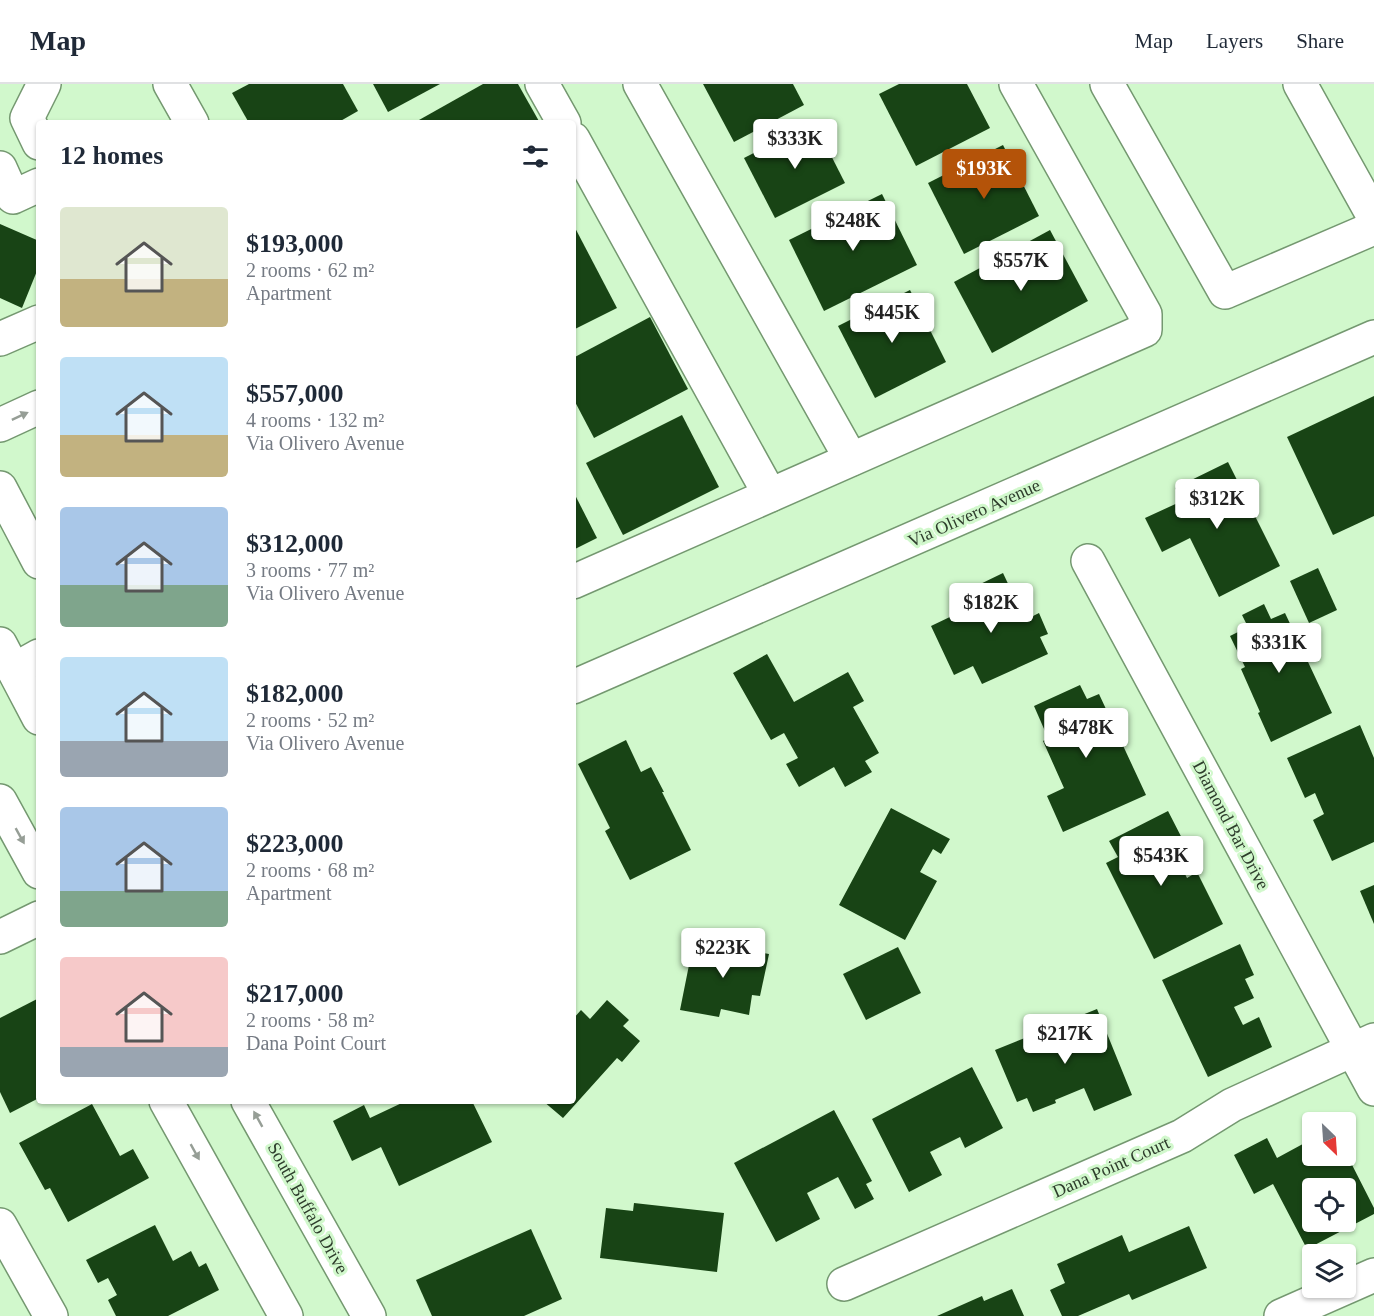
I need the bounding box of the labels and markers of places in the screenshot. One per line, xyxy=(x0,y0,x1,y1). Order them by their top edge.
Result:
pin: $333K xyxy=(753,119,837,170)
pin: $193K xyxy=(942,149,1026,200)
pin: $248K xyxy=(811,201,895,252)
pin: $557K xyxy=(979,241,1063,292)
pin: $445K xyxy=(850,293,934,344)
pin: $312K xyxy=(1175,479,1259,530)
pin: $182K xyxy=(949,583,1033,634)
pin: $331K xyxy=(1237,623,1321,674)
pin: $478K xyxy=(1044,708,1128,759)
pin: $543K xyxy=(1119,836,1203,887)
pin: $223K xyxy=(681,928,765,979)
pin: $217K xyxy=(1023,1014,1107,1065)

